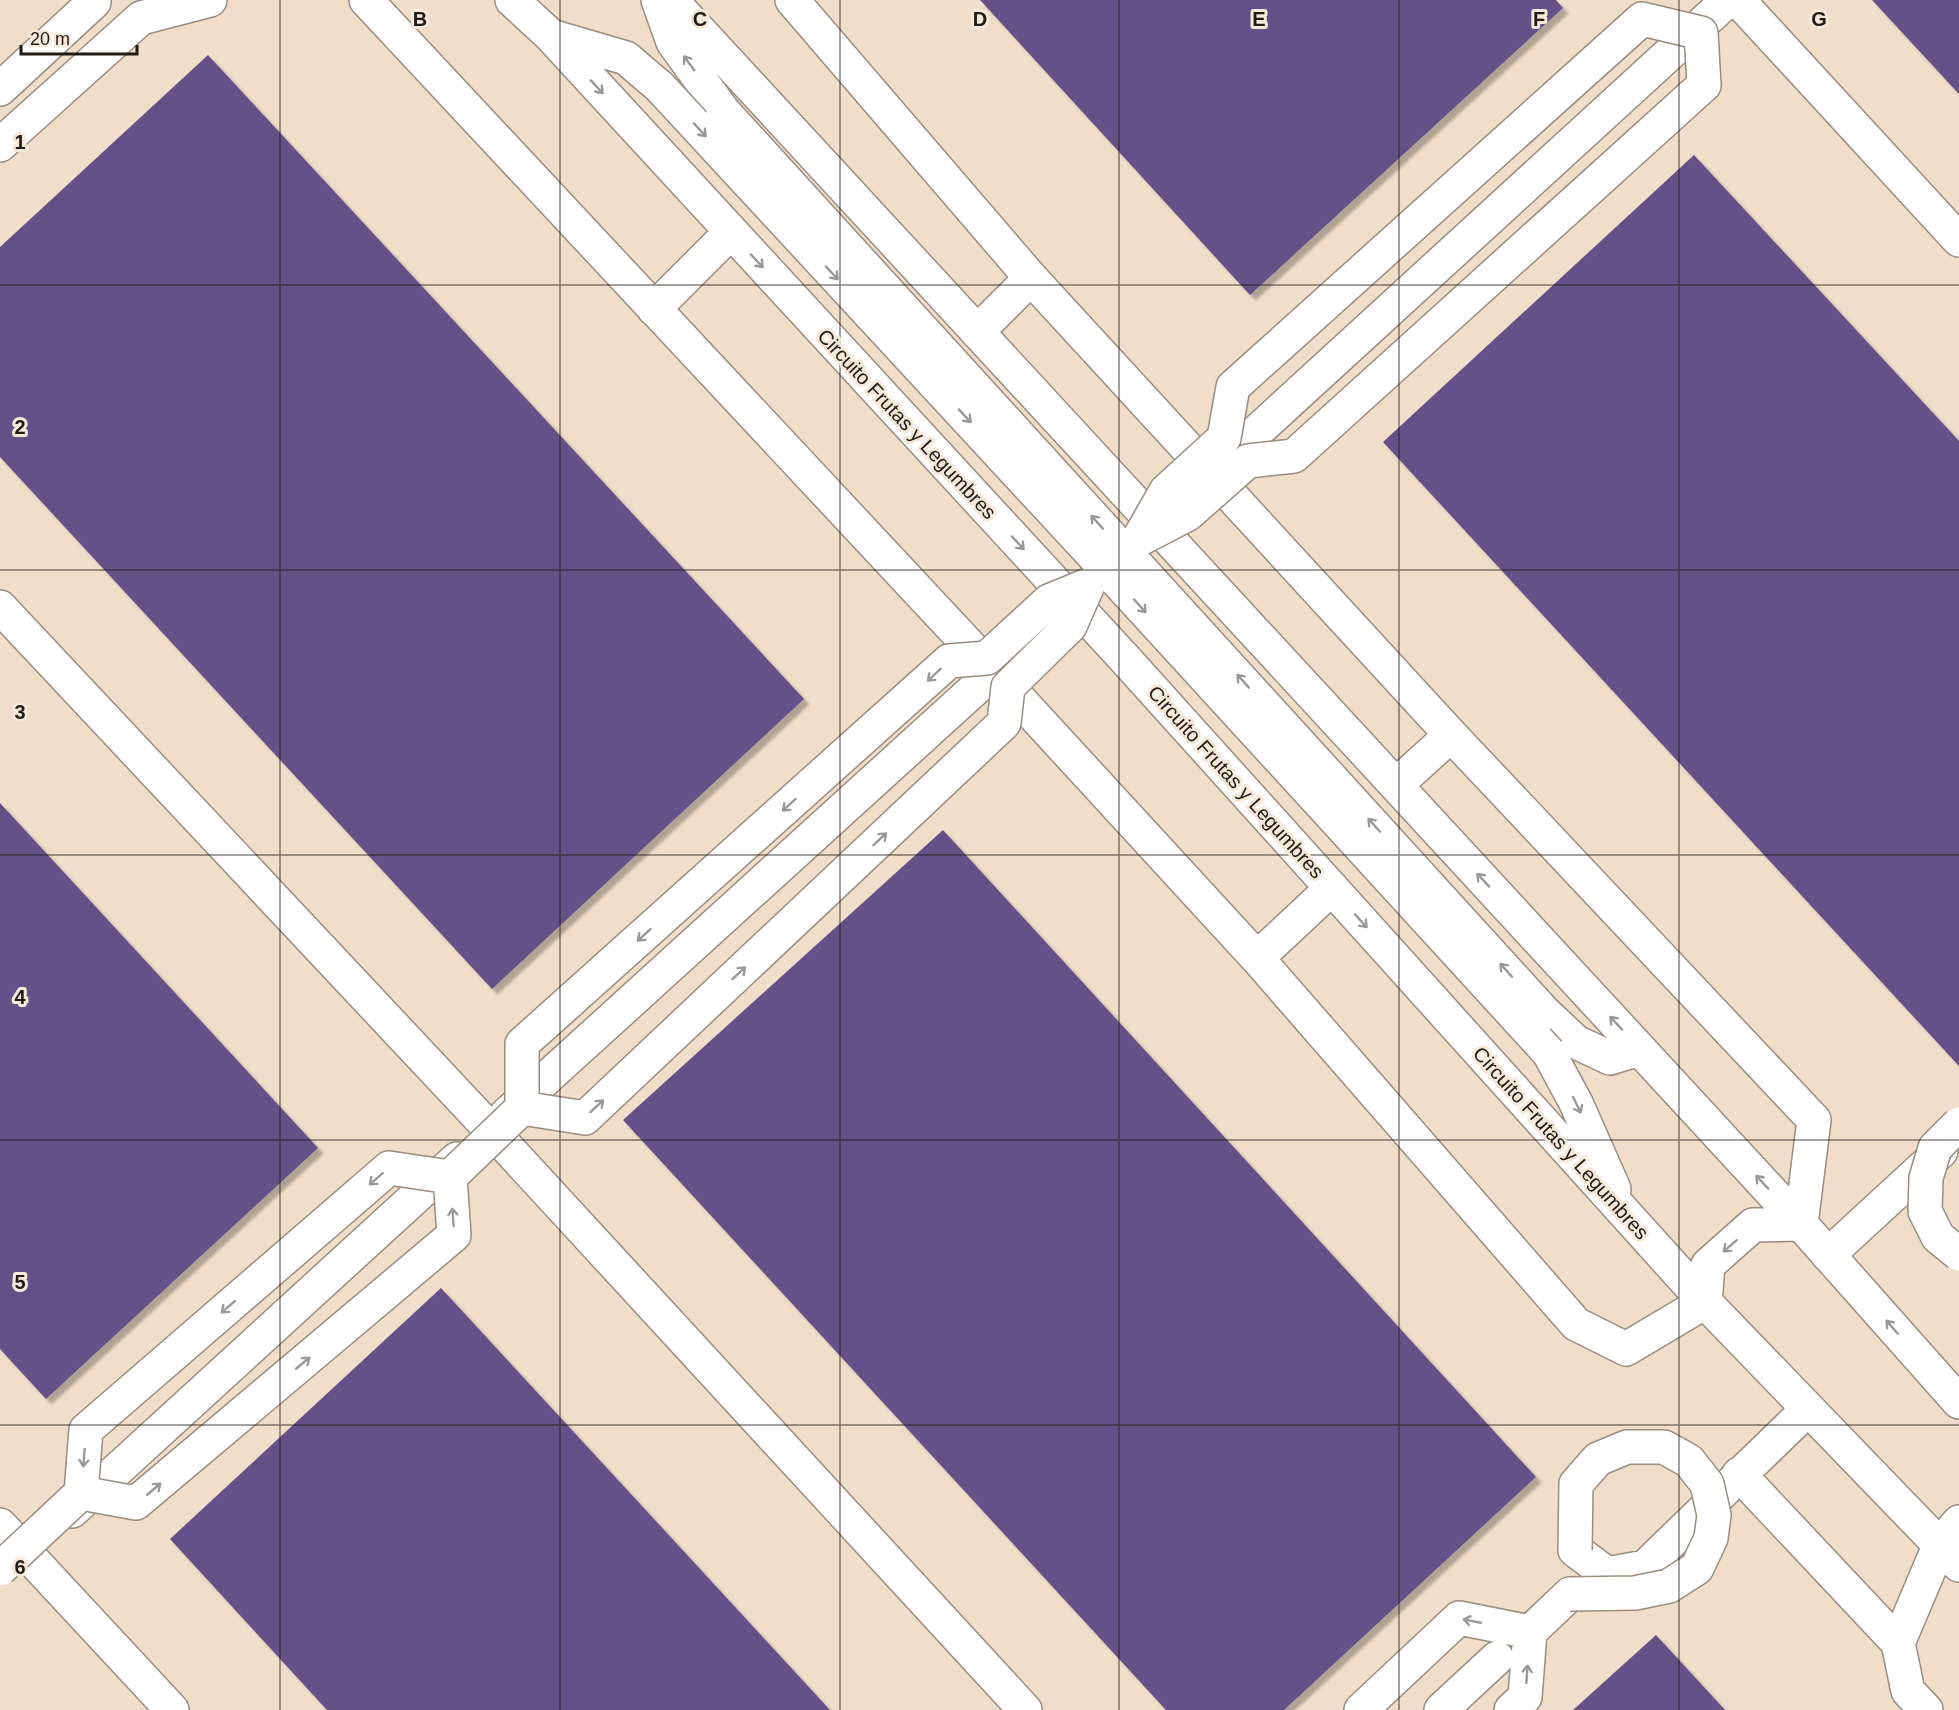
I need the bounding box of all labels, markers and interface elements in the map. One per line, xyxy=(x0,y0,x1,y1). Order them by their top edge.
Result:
text: B xyxy=(413,8,427,30)
text: C xyxy=(693,8,707,30)
text: D xyxy=(973,8,987,30)
text: E xyxy=(1252,8,1266,30)
text: F xyxy=(1533,8,1545,30)
text: G xyxy=(1811,8,1827,30)
scale bar xyxy=(21,18,136,56)
text: 20 m xyxy=(30,29,70,49)
one-way arrow xyxy=(682,56,695,72)
one-way arrow xyxy=(590,79,604,94)
one-way arrow xyxy=(693,122,707,137)
text: 1 xyxy=(14,131,26,153)
one-way arrow xyxy=(750,253,764,268)
one-way arrow xyxy=(825,265,839,280)
street label: Circuito Frutas y Legumbres xyxy=(813,325,1001,523)
one-way arrow xyxy=(958,408,972,423)
text: 2 xyxy=(14,416,26,438)
one-way arrow xyxy=(1091,515,1105,530)
one-way arrow xyxy=(1011,535,1025,550)
one-way arrow xyxy=(1132,598,1146,613)
one-way arrow xyxy=(927,668,942,682)
one-way arrow xyxy=(1236,674,1250,689)
street label: Circuito Frutas y Legumbres xyxy=(1144,681,1328,883)
text: 3 xyxy=(14,701,26,723)
one-way arrow xyxy=(782,798,797,812)
one-way arrow xyxy=(1367,818,1381,833)
one-way arrow xyxy=(873,832,888,846)
one-way arrow xyxy=(1476,873,1490,888)
one-way arrow xyxy=(1354,913,1368,928)
one-way arrow xyxy=(637,928,652,942)
one-way arrow xyxy=(1499,962,1513,977)
one-way arrow xyxy=(731,965,746,980)
text: 4 xyxy=(14,986,26,1008)
one-way arrow xyxy=(1609,1016,1623,1031)
street label: Circuito Frutas y Legumbres xyxy=(1469,1042,1653,1244)
one-way arrow xyxy=(1571,1095,1583,1113)
one-way arrow xyxy=(589,1099,604,1114)
one-way arrow xyxy=(369,1172,384,1186)
one-way arrow xyxy=(1755,1174,1769,1189)
one-way arrow xyxy=(447,1208,458,1228)
one-way arrow xyxy=(1722,1239,1737,1253)
text: 5 xyxy=(14,1271,26,1293)
one-way arrow xyxy=(221,1300,236,1314)
one-way arrow xyxy=(1885,1320,1899,1335)
one-way arrow xyxy=(295,1356,310,1370)
one-way arrow xyxy=(78,1447,89,1467)
one-way arrow xyxy=(146,1482,162,1495)
text: 6 xyxy=(14,1556,26,1578)
one-way arrow xyxy=(1463,1615,1482,1626)
one-way arrow xyxy=(1522,1664,1533,1684)

